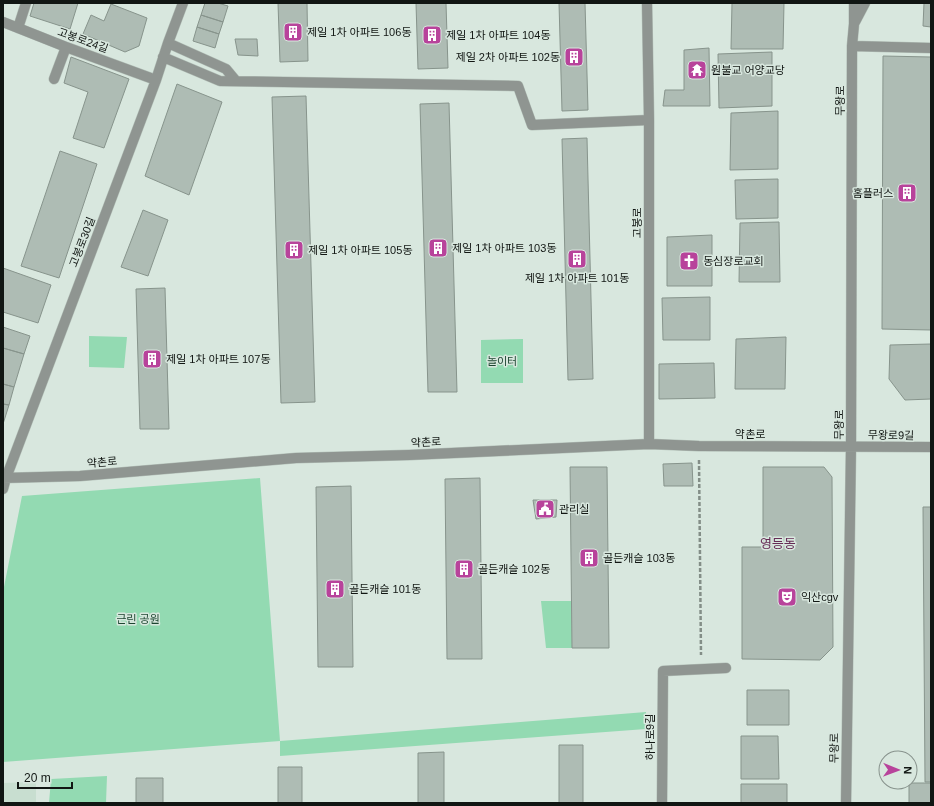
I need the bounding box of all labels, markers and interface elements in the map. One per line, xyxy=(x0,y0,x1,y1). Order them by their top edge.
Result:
building icon: 제일 1차 아파트 106동 xyxy=(282,21,304,43)
building icon: 제일 1차 아파트 104동 xyxy=(421,24,443,46)
street label: 고봉로24길 xyxy=(56,25,110,55)
place label: 제일 1차 아파트 106동 xyxy=(307,26,411,38)
place label: 제일 1차 아파트 104동 xyxy=(446,29,550,41)
building icon: 제일 2차 아파트 102동 xyxy=(563,46,585,68)
place label: 제일 2차 아파트 102동 xyxy=(456,51,560,63)
temple icon: 원불교 어양교당 xyxy=(686,59,708,81)
place label: 원불교 어양교당 xyxy=(711,64,785,76)
street label: 무왕로 xyxy=(834,86,846,116)
building icon: 홈플러스 xyxy=(896,182,918,204)
place label: 홈플러스 xyxy=(853,187,893,199)
street label: 고봉로 xyxy=(631,208,643,238)
street label: 고봉로30길 xyxy=(67,215,97,269)
building icon: 제일 1차 아파트 103동 xyxy=(427,237,449,259)
building icon: 제일 1차 아파트 105동 xyxy=(283,239,305,261)
place label: 제일 1차 아파트 103동 xyxy=(452,242,556,254)
place label: 제일 1차 아파트 105동 xyxy=(308,244,412,256)
building icon: 제일 1차 아파트 101동 xyxy=(566,248,588,270)
church icon: 동심장로교회 xyxy=(678,250,700,272)
place label: 동심장로교회 xyxy=(703,255,764,267)
place label: 제일 1차 아파트 101동 xyxy=(525,272,629,284)
building icon: 제일 1차 아파트 107동 xyxy=(141,348,163,370)
place label: 제일 1차 아파트 107동 xyxy=(166,353,270,365)
park label: 놀이터 xyxy=(487,355,517,367)
street label: 무왕로 xyxy=(833,410,845,440)
street label: 약촌로 xyxy=(735,428,765,440)
street label: 무왕로9길 xyxy=(868,429,914,441)
street label: 약촌로 xyxy=(411,435,441,449)
street label: 약촌로 xyxy=(86,455,118,469)
public building icon: 관리실 xyxy=(534,498,556,520)
place label: 관리실 xyxy=(559,503,589,515)
district label: 영등동 xyxy=(760,536,796,551)
building icon: 골든캐슬 103동 xyxy=(578,547,600,569)
place label: 골든캐슬 103동 xyxy=(603,552,675,564)
building icon: 골든캐슬 102동 xyxy=(453,558,475,580)
place label: 골든캐슬 102동 xyxy=(478,563,550,575)
building icon: 골든캐슬 101동 xyxy=(324,578,346,600)
place label: 골든캐슬 101동 xyxy=(349,583,421,595)
theatre icon: 익산cgv xyxy=(776,586,798,608)
place label: 익산cgv xyxy=(801,591,839,603)
park label: 근린 공원 xyxy=(116,613,160,625)
street label: 하나로9길 xyxy=(644,714,656,760)
street label: 무왕로 xyxy=(828,733,840,763)
north arrow xyxy=(878,750,918,790)
scale bar xyxy=(18,764,72,790)
text: N xyxy=(902,766,914,774)
text: 20 m xyxy=(24,771,51,785)

